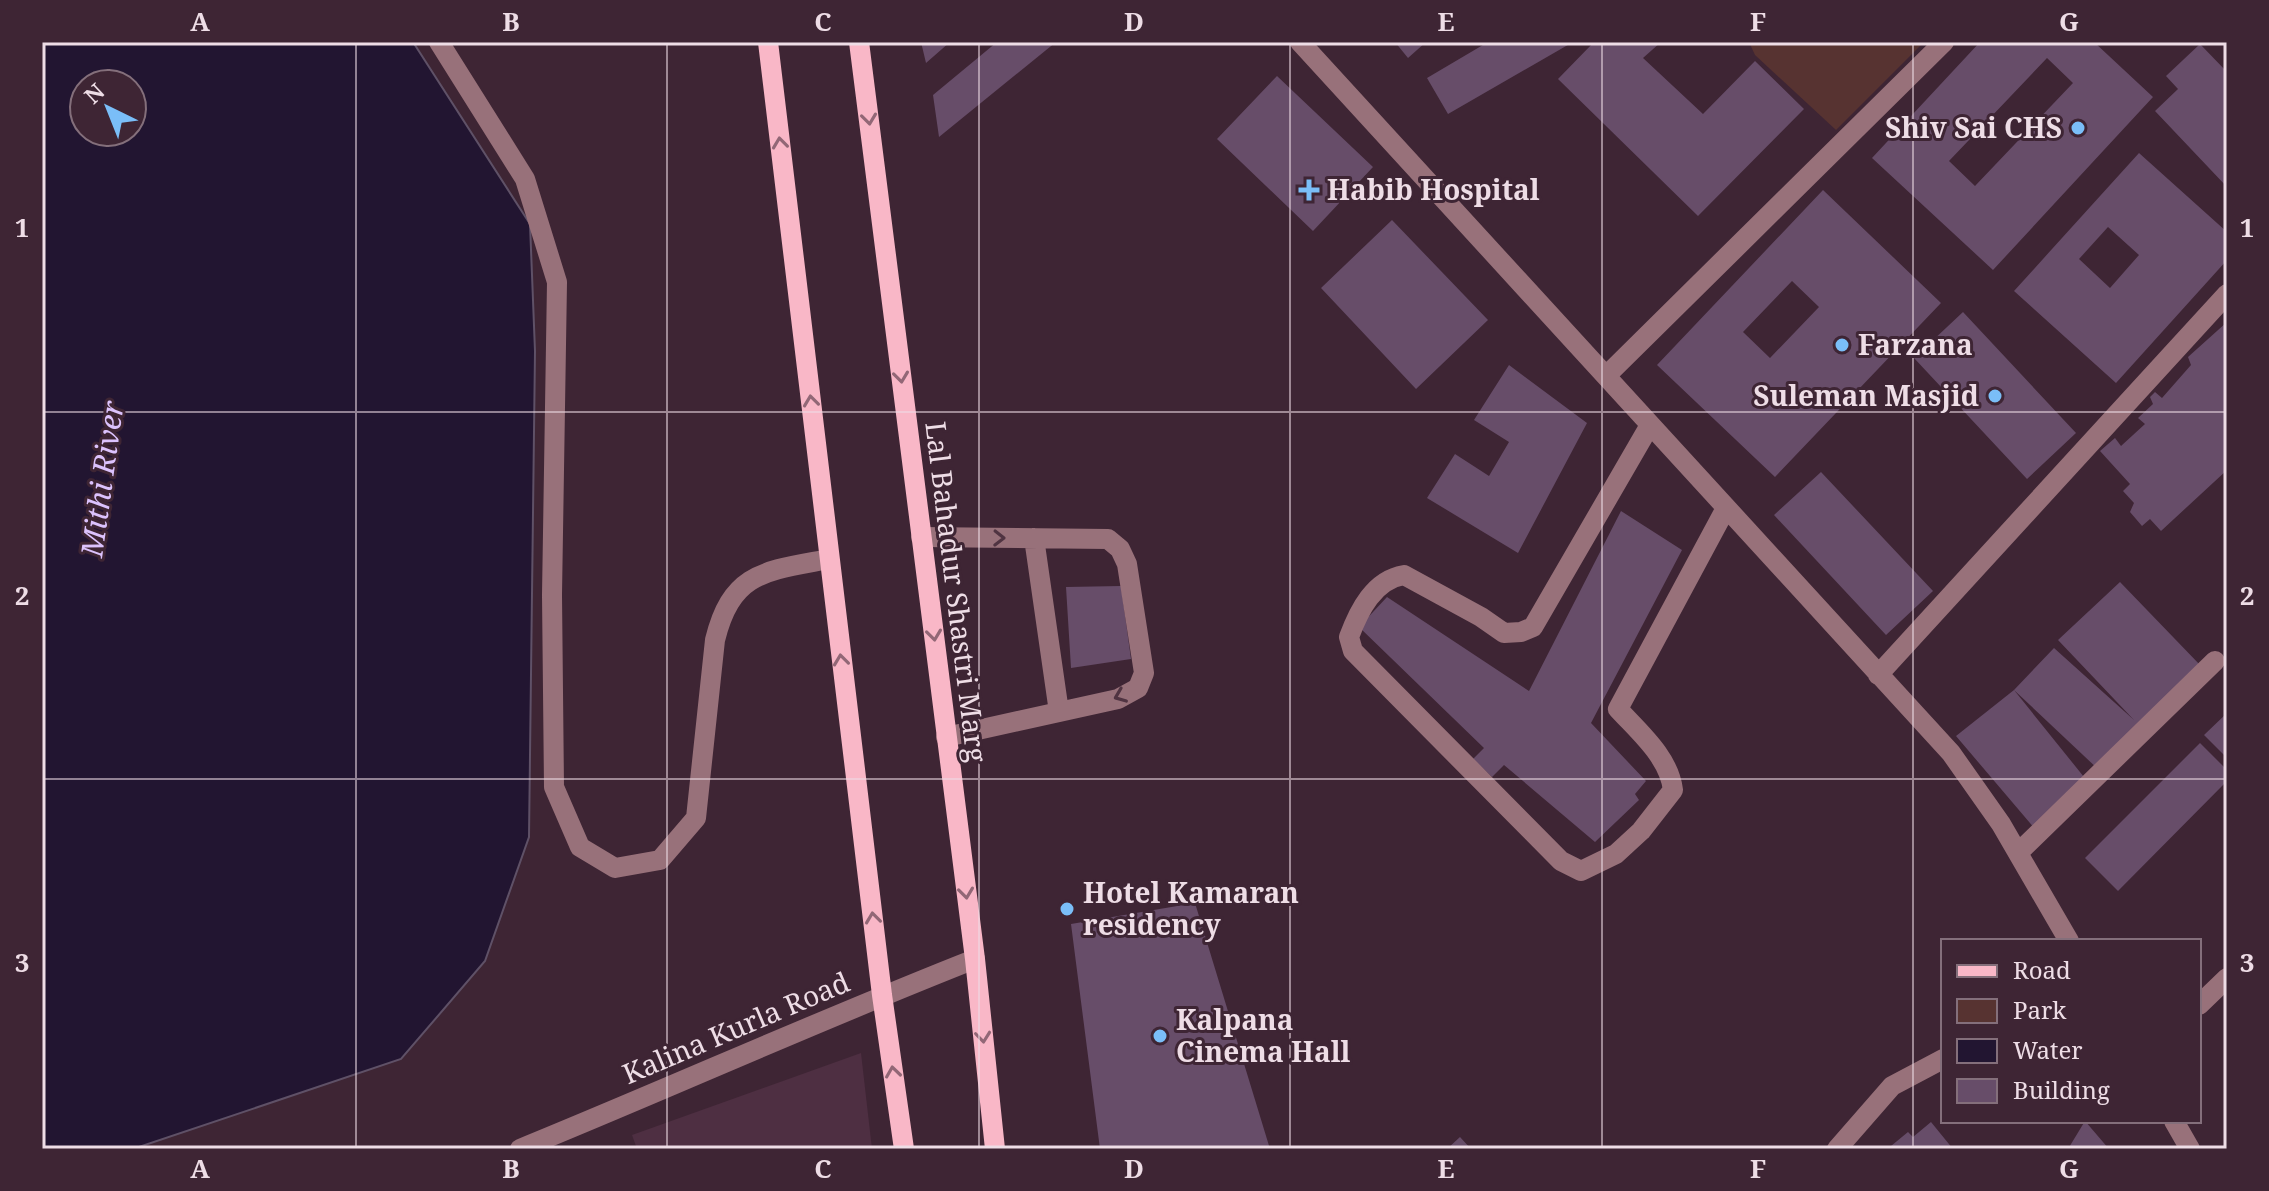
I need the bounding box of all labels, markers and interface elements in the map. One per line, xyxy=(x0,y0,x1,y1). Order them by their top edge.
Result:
text: A xyxy=(190,3,210,39)
text: B xyxy=(502,3,520,39)
text: C xyxy=(814,3,832,39)
text: D xyxy=(1124,3,1144,39)
text: E xyxy=(1438,3,1455,39)
text: F xyxy=(1750,3,1766,39)
text: G xyxy=(2059,3,2079,39)
north arrow xyxy=(68,68,148,148)
text: N xyxy=(77,76,110,110)
place label: Shiv Sai CHS xyxy=(1885,108,2062,146)
one-way arrow xyxy=(860,113,877,126)
marker: Shiv Sai CHS xyxy=(2069,119,2087,137)
one-way arrow xyxy=(772,136,789,149)
place label: Habib Hospital xyxy=(1327,170,1540,208)
marker: Habib Hospital xyxy=(1298,179,1320,201)
text: 1 xyxy=(15,209,29,245)
text: 1 xyxy=(2240,209,2254,245)
place label: Farzana xyxy=(1858,325,1973,363)
marker: Farzana xyxy=(1833,336,1851,354)
one-way arrow xyxy=(892,370,909,384)
place label: Suleman Masjid xyxy=(1753,376,1979,414)
marker: Suleman Masjid xyxy=(1986,387,2004,405)
one-way arrow xyxy=(802,394,819,407)
water label: Mithi River xyxy=(70,397,133,560)
street label: Lal Bahadur Shastri Marg xyxy=(917,419,997,765)
one-way arrow xyxy=(993,529,1006,546)
text: 2 xyxy=(15,577,29,613)
text: 2 xyxy=(2240,577,2254,613)
one-way arrow xyxy=(925,629,942,642)
one-way arrow xyxy=(833,653,850,666)
one-way arrow xyxy=(1114,687,1128,703)
place label: Hotel Kamaran residency xyxy=(1083,873,1299,943)
one-way arrow xyxy=(958,887,975,900)
marker: Hotel Kamaran residency xyxy=(1058,900,1076,918)
one-way arrow xyxy=(865,911,882,925)
legend xyxy=(1941,939,2201,1123)
text: 3 xyxy=(15,944,29,980)
text: 3 xyxy=(2240,944,2254,980)
text: Road xyxy=(2013,953,2071,986)
street label: Kalina Kurla Road xyxy=(616,962,855,1092)
text: Park xyxy=(2013,993,2067,1026)
place label: Kalpana Cinema Hall xyxy=(1176,1000,1351,1070)
marker: Kalpana Cinema Hall xyxy=(1151,1027,1169,1045)
one-way arrow xyxy=(975,1031,992,1044)
text: Water xyxy=(2013,1033,2083,1066)
one-way arrow xyxy=(885,1065,902,1079)
text: Building xyxy=(2013,1073,2110,1106)
text: A xyxy=(190,1150,210,1186)
text: B xyxy=(502,1150,520,1186)
text: C xyxy=(814,1150,832,1186)
text: D xyxy=(1124,1150,1144,1186)
text: E xyxy=(1438,1150,1455,1186)
text: F xyxy=(1750,1150,1766,1186)
text: G xyxy=(2059,1150,2079,1186)

